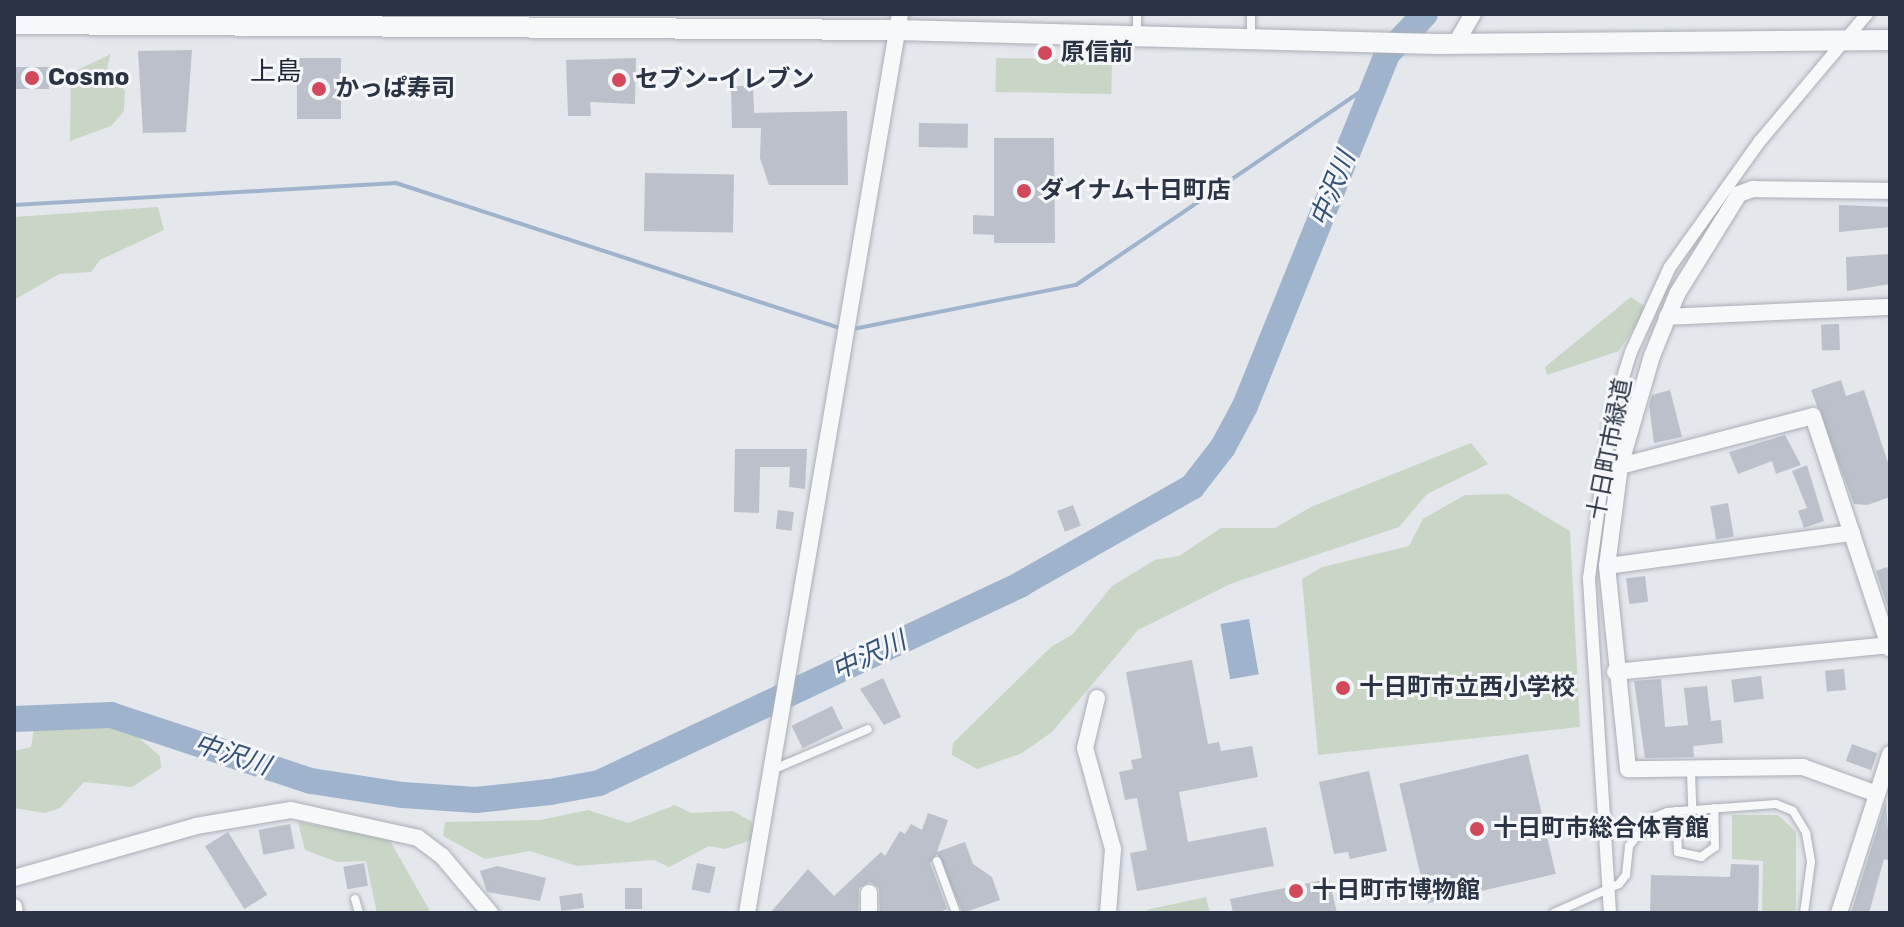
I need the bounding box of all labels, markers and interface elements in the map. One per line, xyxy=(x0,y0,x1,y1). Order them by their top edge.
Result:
place label: 原信前 xyxy=(1061,39,1133,67)
marker: 原信前 xyxy=(1036,44,1054,62)
district label: 上島 xyxy=(250,56,302,88)
place label: Cosmo xyxy=(48,64,129,92)
place label: セブン-イレブン xyxy=(635,66,814,94)
marker: Cosmo xyxy=(23,69,41,87)
marker: セブン-イレブン xyxy=(610,71,628,89)
place label: かっぱ寿司 xyxy=(335,75,455,103)
marker: かっぱ寿司 xyxy=(310,80,328,98)
water label: 中沢川 xyxy=(1304,147,1362,231)
place label: ダイナム十日町店 xyxy=(1040,177,1232,205)
marker: ダイナム十日町店 xyxy=(1015,182,1033,200)
street label: 十日町市緑道 xyxy=(1582,376,1638,522)
water label: 中沢川 xyxy=(827,625,911,687)
place label: 十日町市立西小学校 xyxy=(1359,674,1575,702)
marker: 十日町市立西小学校 xyxy=(1334,679,1352,697)
water label: 中沢川 xyxy=(190,728,274,782)
place label: 十日町市総合体育館 xyxy=(1493,815,1709,843)
marker: 十日町市総合体育館 xyxy=(1468,820,1486,838)
place label: 十日町市博物館 xyxy=(1312,877,1480,905)
marker: 十日町市博物館 xyxy=(1287,882,1305,900)

